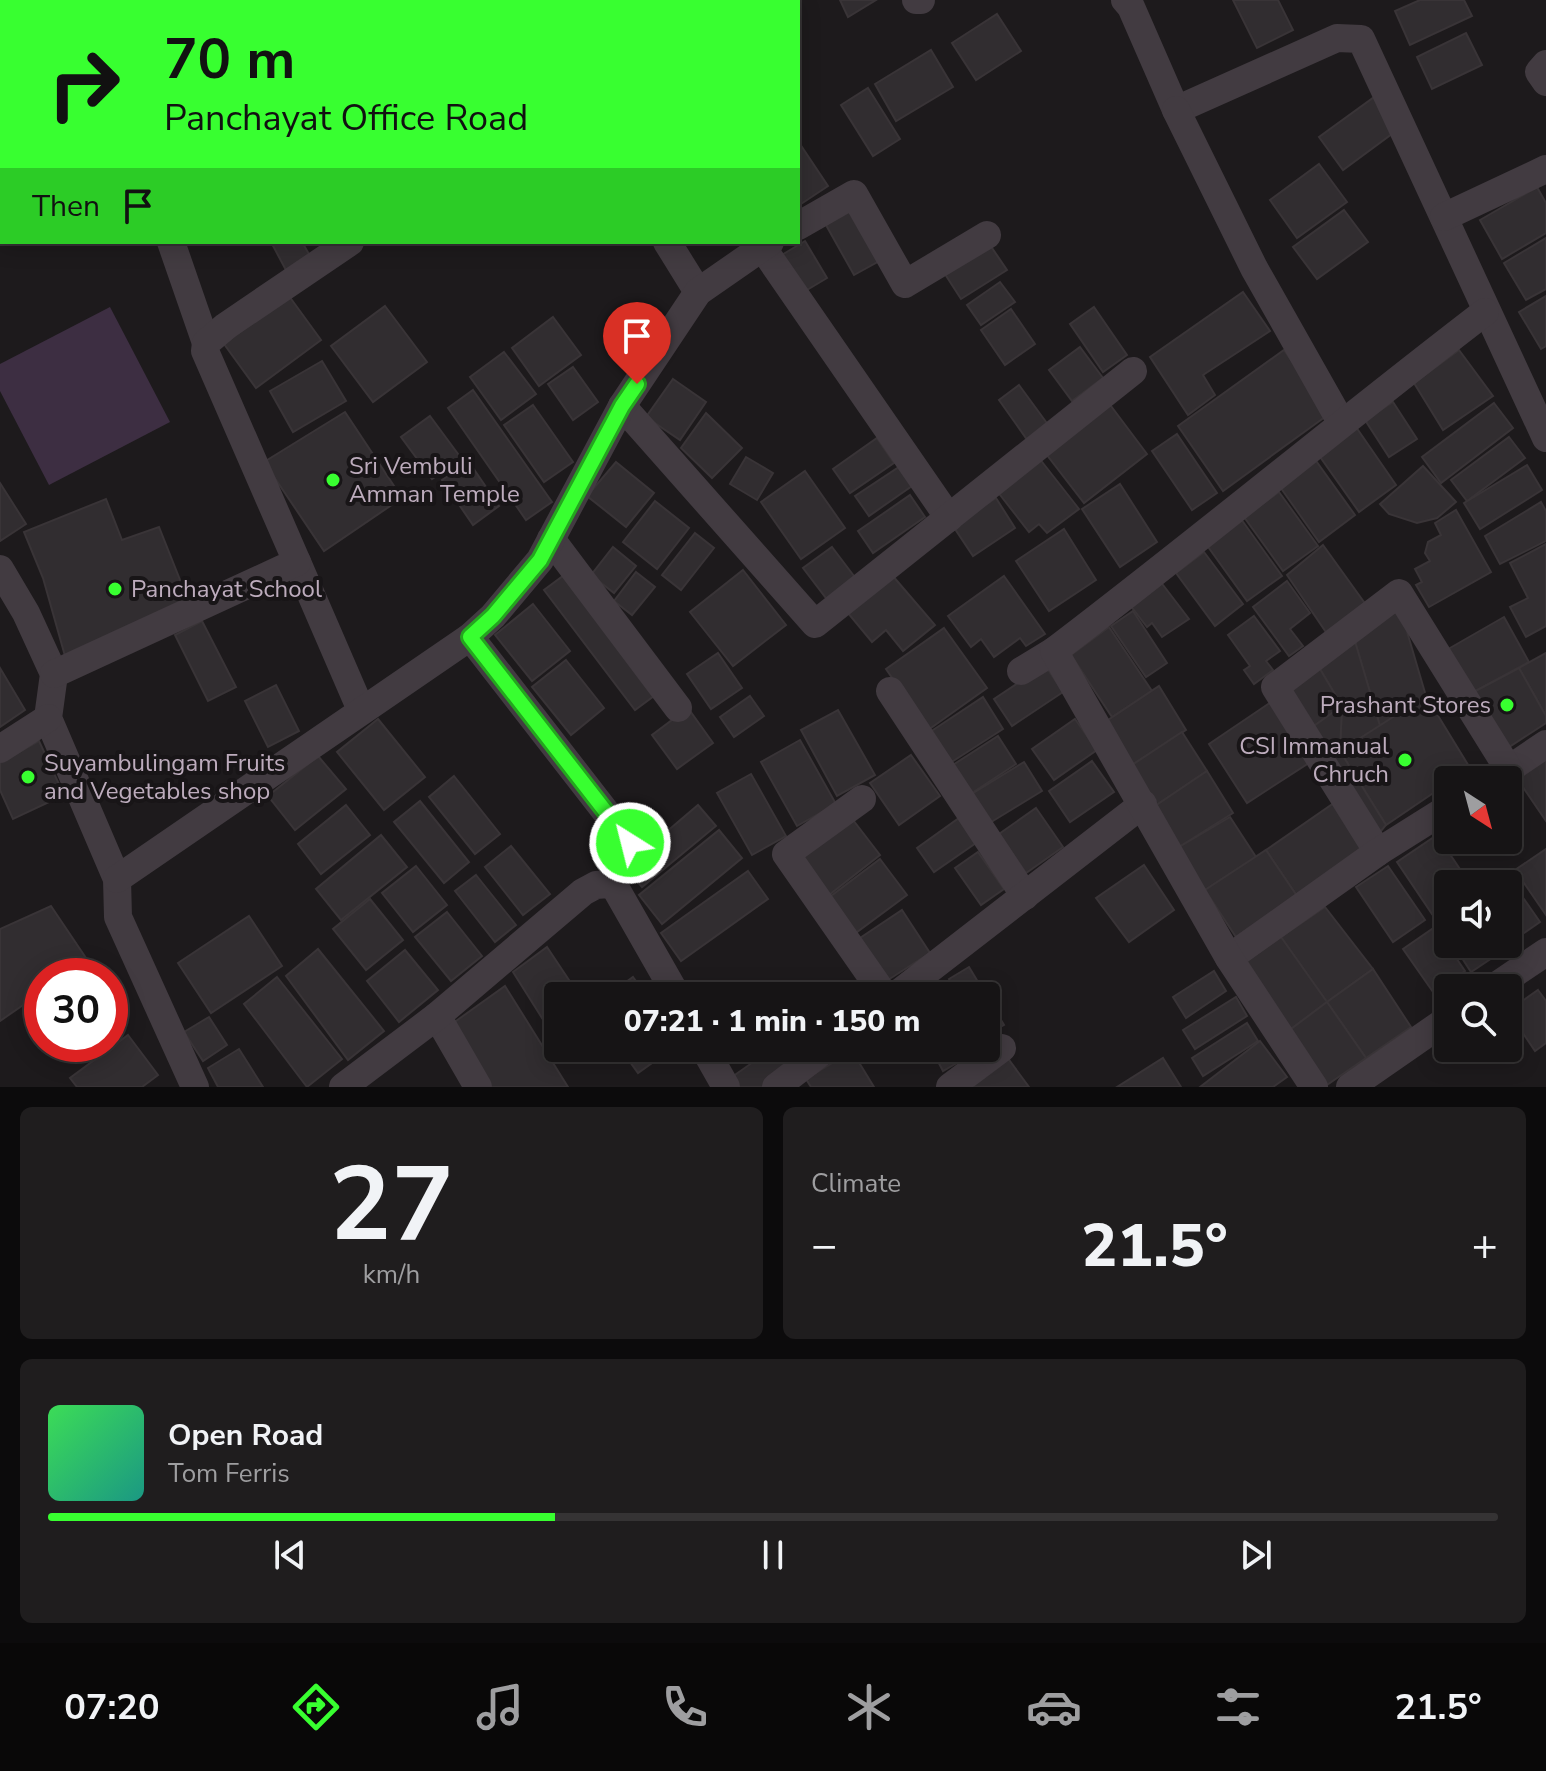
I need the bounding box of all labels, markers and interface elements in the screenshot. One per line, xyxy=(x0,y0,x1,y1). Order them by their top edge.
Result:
text: 70 m xyxy=(164,21,295,98)
icon: right xyxy=(32,32,136,136)
text: Panchayat Office Road xyxy=(164,94,528,143)
icon: arrive xyxy=(116,184,160,228)
text: Then xyxy=(32,186,100,227)
pin xyxy=(603,302,671,384)
icon: arrive xyxy=(615,314,659,358)
place label: Sri Vembuli Amman Temple xyxy=(349,450,520,510)
marker: Sri Vembuli Amman Temple xyxy=(324,471,342,489)
place label: Panchayat School xyxy=(131,573,322,605)
marker: Panchayat School xyxy=(106,580,124,598)
place label: Prashant Stores xyxy=(1320,689,1491,721)
marker: Prashant Stores xyxy=(1498,696,1516,714)
place label: CSI Immanual Chruch xyxy=(1239,730,1389,790)
place label: Suyambulingam Fruits and Vegetables shop xyxy=(44,747,285,807)
marker: CSI Immanual Chruch xyxy=(1396,751,1414,769)
north arrow xyxy=(1434,766,1522,854)
map controls xyxy=(1434,766,1522,1062)
marker: Suyambulingam Fruits and Vegetables shop xyxy=(19,768,37,786)
position arrow xyxy=(588,801,672,885)
button: sound xyxy=(1434,870,1522,958)
speed limit sign: 30 xyxy=(24,958,128,1062)
button: search xyxy=(1434,974,1522,1062)
text: 07:21 · 1 min · 150 m xyxy=(624,1001,920,1042)
text: 27 xyxy=(329,1134,454,1276)
text: Climate xyxy=(811,1166,901,1201)
text: 21.5° xyxy=(1081,1205,1228,1287)
text: − xyxy=(811,1216,837,1276)
text: + xyxy=(1472,1216,1498,1276)
text: km/h xyxy=(363,1257,420,1292)
text: Open Road xyxy=(168,1415,323,1456)
text: Tom Ferris xyxy=(168,1456,290,1491)
icon: previous xyxy=(268,1533,312,1577)
icon: pause xyxy=(751,1533,795,1577)
icon: next xyxy=(1234,1533,1278,1577)
icon: directions xyxy=(288,1679,344,1735)
icon: music xyxy=(472,1679,528,1735)
icon: phone xyxy=(657,1679,713,1735)
icon: climate xyxy=(841,1679,897,1735)
icon: car xyxy=(1026,1679,1082,1735)
icon: filters xyxy=(1210,1679,1266,1735)
text: 07:20 xyxy=(64,1683,160,1732)
text: 21.5° xyxy=(1394,1683,1482,1732)

